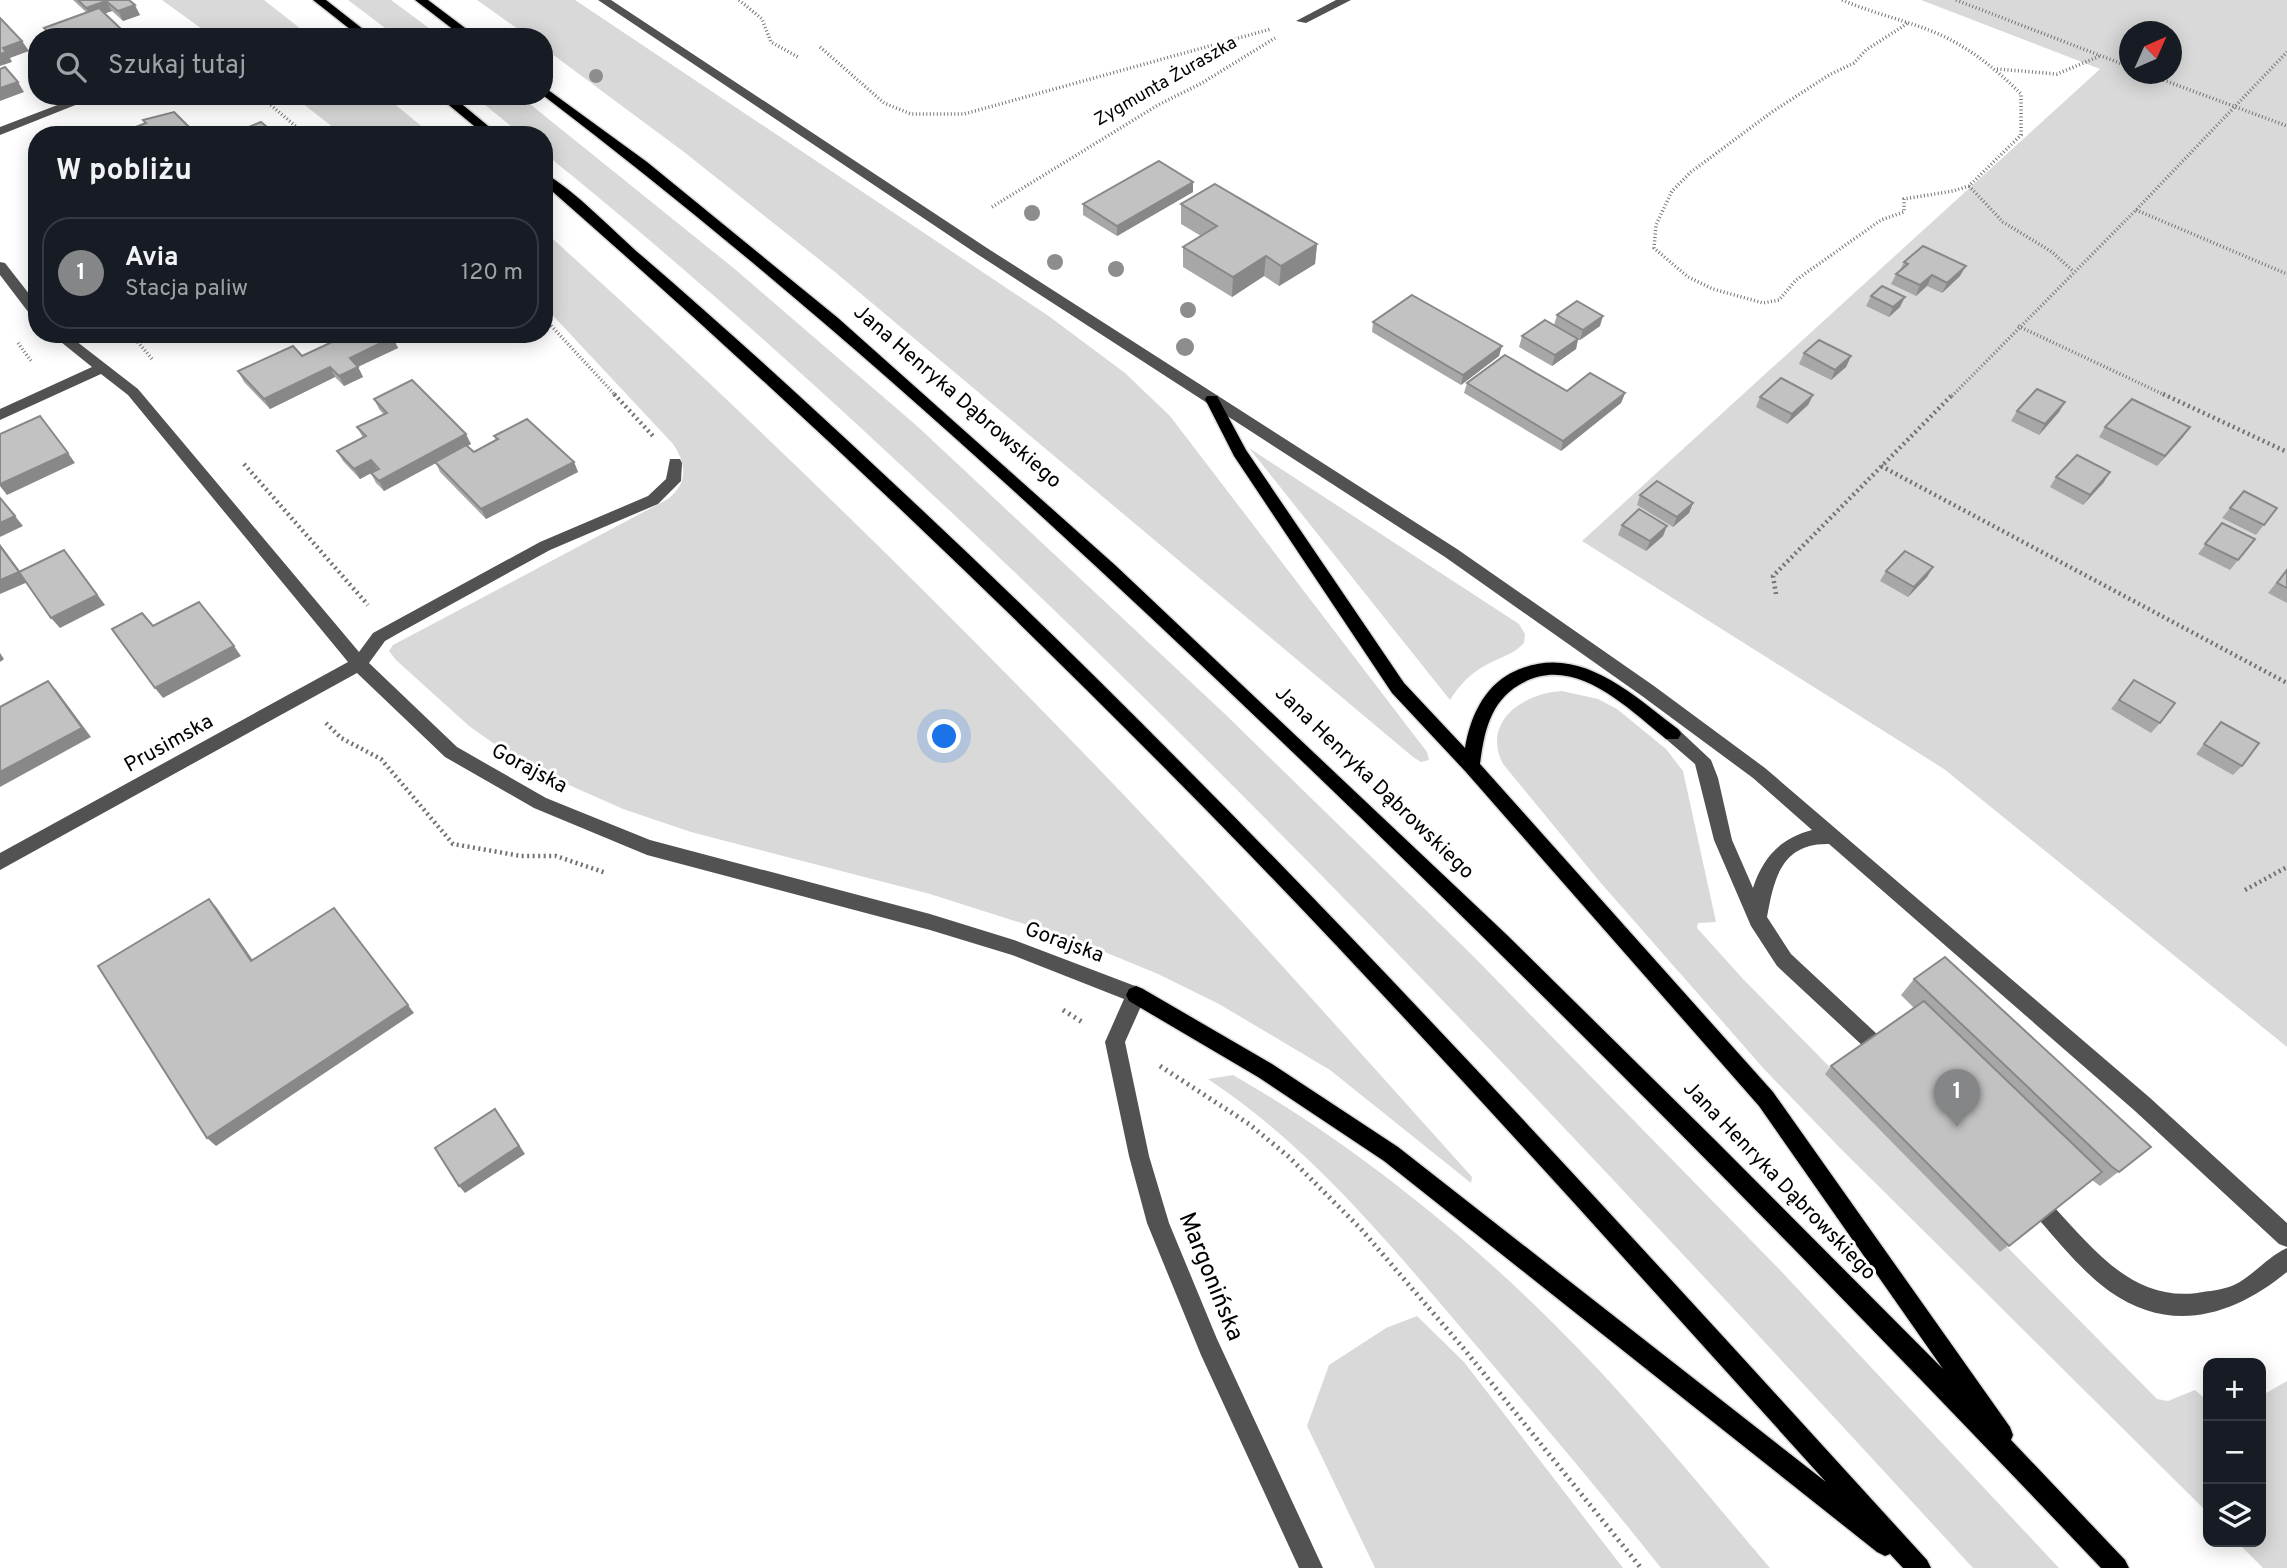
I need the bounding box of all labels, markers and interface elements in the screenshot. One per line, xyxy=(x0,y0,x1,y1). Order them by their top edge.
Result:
north arrow xyxy=(2119,21,2182,84)
search box xyxy=(28,28,553,105)
street label: Zygmunta Żuraszka xyxy=(1090,30,1241,132)
icon: search xyxy=(52,48,90,86)
text: Szukaj tutaj xyxy=(108,50,246,83)
text: W pobliżu xyxy=(56,153,192,190)
text: Avia xyxy=(125,242,179,275)
text: 1 xyxy=(76,259,86,288)
text: 120 m xyxy=(461,259,523,288)
text: Stacja paliw xyxy=(125,275,248,304)
street label: Jana Henryka Dąbrowskiego xyxy=(847,299,1067,495)
street label: Jana Henryka Dąbrowskiego xyxy=(1268,680,1480,886)
street label: Prusimska xyxy=(120,709,218,779)
your location xyxy=(927,719,961,753)
street label: Gorajska xyxy=(486,738,572,800)
street label: Gorajska xyxy=(1021,916,1107,970)
pin: 1 xyxy=(1934,1069,1980,1127)
street label: Jana Henryka Dąbrowskiego xyxy=(1676,1075,1882,1287)
street label: Margonińska xyxy=(1171,1208,1249,1346)
map controls xyxy=(2203,1358,2266,1547)
button: + xyxy=(2203,1358,2266,1421)
button: − xyxy=(2203,1421,2266,1484)
button: layers xyxy=(2203,1484,2266,1547)

